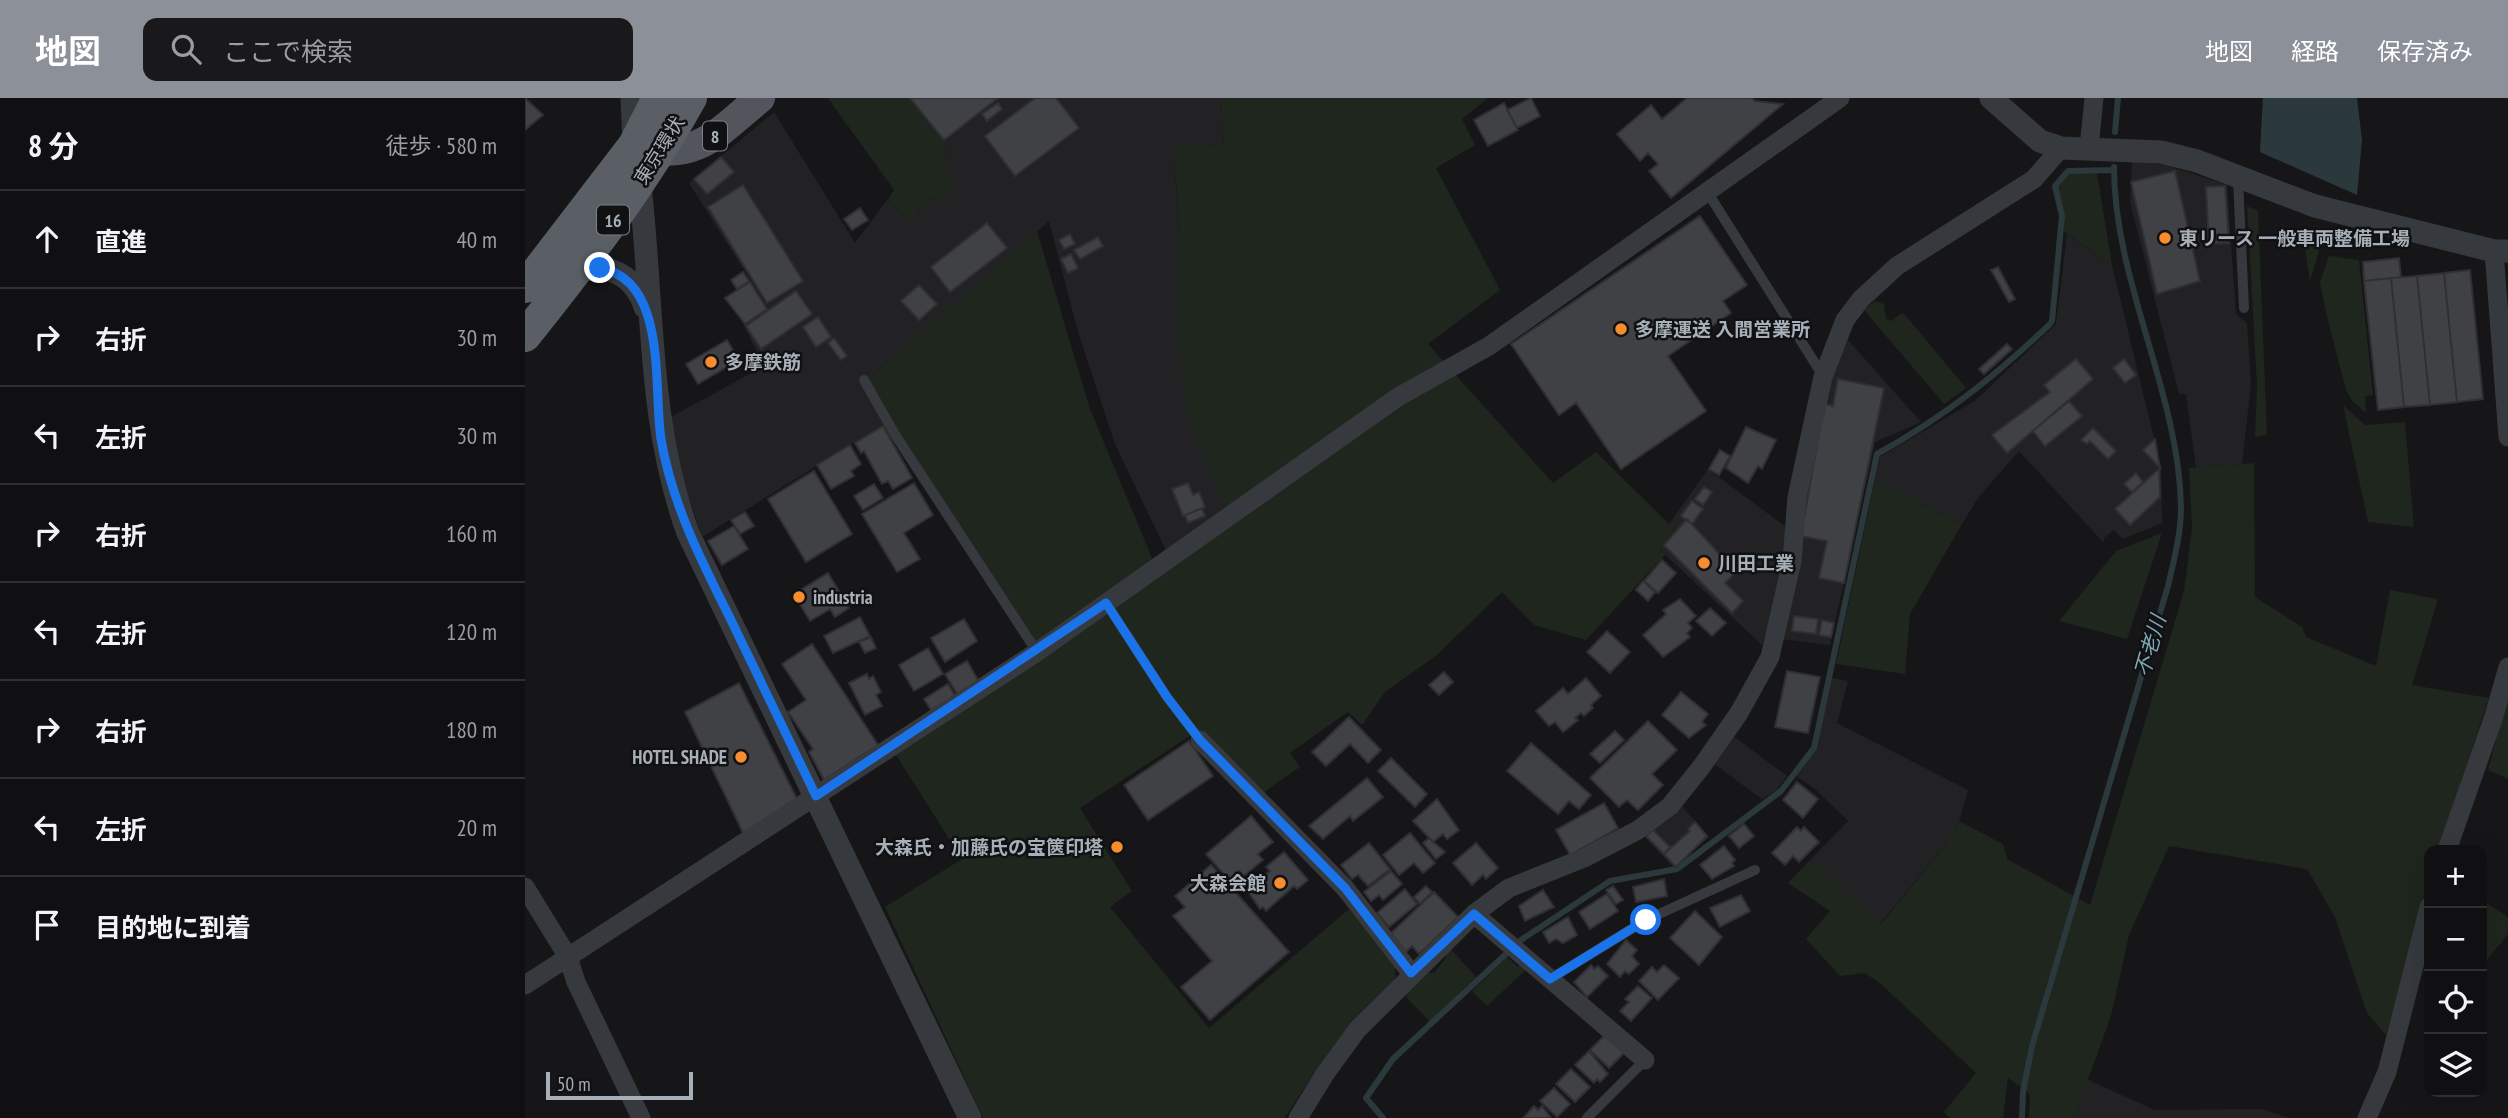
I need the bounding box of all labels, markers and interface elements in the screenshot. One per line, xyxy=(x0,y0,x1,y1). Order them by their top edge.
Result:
search box xyxy=(143,18,633,81)
text: 地図 xyxy=(35,29,101,72)
icon: search xyxy=(167,30,205,68)
text: ここで検索 xyxy=(223,35,353,68)
text: 地図 xyxy=(2205,36,2253,67)
text: 経路 xyxy=(2291,36,2339,67)
text: 保存済み xyxy=(2377,36,2473,67)
street label: 東京環状 xyxy=(629,111,689,189)
road number: 8 xyxy=(703,122,727,150)
text: 8 分 xyxy=(28,126,79,165)
text: 徒歩 · 580 m xyxy=(385,131,497,160)
road number: 16 xyxy=(597,205,629,234)
icon: ahead xyxy=(28,220,66,258)
text: 直進 xyxy=(95,225,147,258)
text: 40 m xyxy=(456,225,497,254)
place label: 東リース 一般車両整備工場 xyxy=(2179,226,2410,250)
marker: 東リース 一般車両整備工場 xyxy=(2157,230,2173,246)
route end xyxy=(584,252,615,283)
place label: 多摩運送 入間営業所 xyxy=(1635,317,1810,341)
icon: right xyxy=(28,318,66,356)
marker: 多摩運送 入間営業所 xyxy=(1613,321,1629,337)
text: 右折 xyxy=(95,323,147,356)
text: 30 m xyxy=(456,323,497,352)
place label: 多摩鉄筋 xyxy=(725,350,801,374)
marker: 多摩鉄筋 xyxy=(703,354,719,370)
icon: left xyxy=(28,416,66,454)
text: 左折 xyxy=(95,421,147,454)
text: 30 m xyxy=(456,421,497,450)
icon: right xyxy=(28,514,66,552)
text: 右折 xyxy=(95,519,147,552)
text: 160 m xyxy=(446,519,497,548)
place label: 川田工業 xyxy=(1718,551,1794,575)
marker: 川田工業 xyxy=(1696,555,1712,571)
place label: industria xyxy=(813,585,873,609)
marker: industria xyxy=(791,589,807,605)
water label: 不老川 xyxy=(2128,610,2172,680)
icon: left xyxy=(28,612,66,650)
text: 左折 xyxy=(95,617,147,650)
text: 120 m xyxy=(446,617,497,646)
icon: right xyxy=(28,710,66,748)
text: 右折 xyxy=(95,715,147,748)
text: 180 m xyxy=(446,715,497,744)
place label: HOTEL SHADE xyxy=(632,745,727,769)
marker: HOTEL SHADE xyxy=(733,749,749,765)
icon: left xyxy=(28,808,66,846)
text: 左折 xyxy=(95,813,147,846)
text: 20 m xyxy=(456,813,497,842)
place label: 大森氏・加藤氏の宝篋印塔 xyxy=(875,835,1103,859)
marker: 大森氏・加藤氏の宝篋印塔 xyxy=(1109,839,1125,855)
map controls xyxy=(2424,845,2487,1097)
button: + xyxy=(2424,845,2487,908)
place label: 大森会館 xyxy=(1190,871,1266,895)
marker: 大森会館 xyxy=(1272,875,1288,891)
route start xyxy=(1630,904,1661,935)
icon: arrive xyxy=(28,906,66,944)
button: − xyxy=(2424,908,2487,971)
text: 目的地に到着 xyxy=(95,911,251,944)
button: locate xyxy=(2424,971,2487,1034)
button: layers xyxy=(2424,1034,2487,1097)
scale bar xyxy=(546,1069,693,1101)
text: 50 m xyxy=(557,1072,591,1096)

